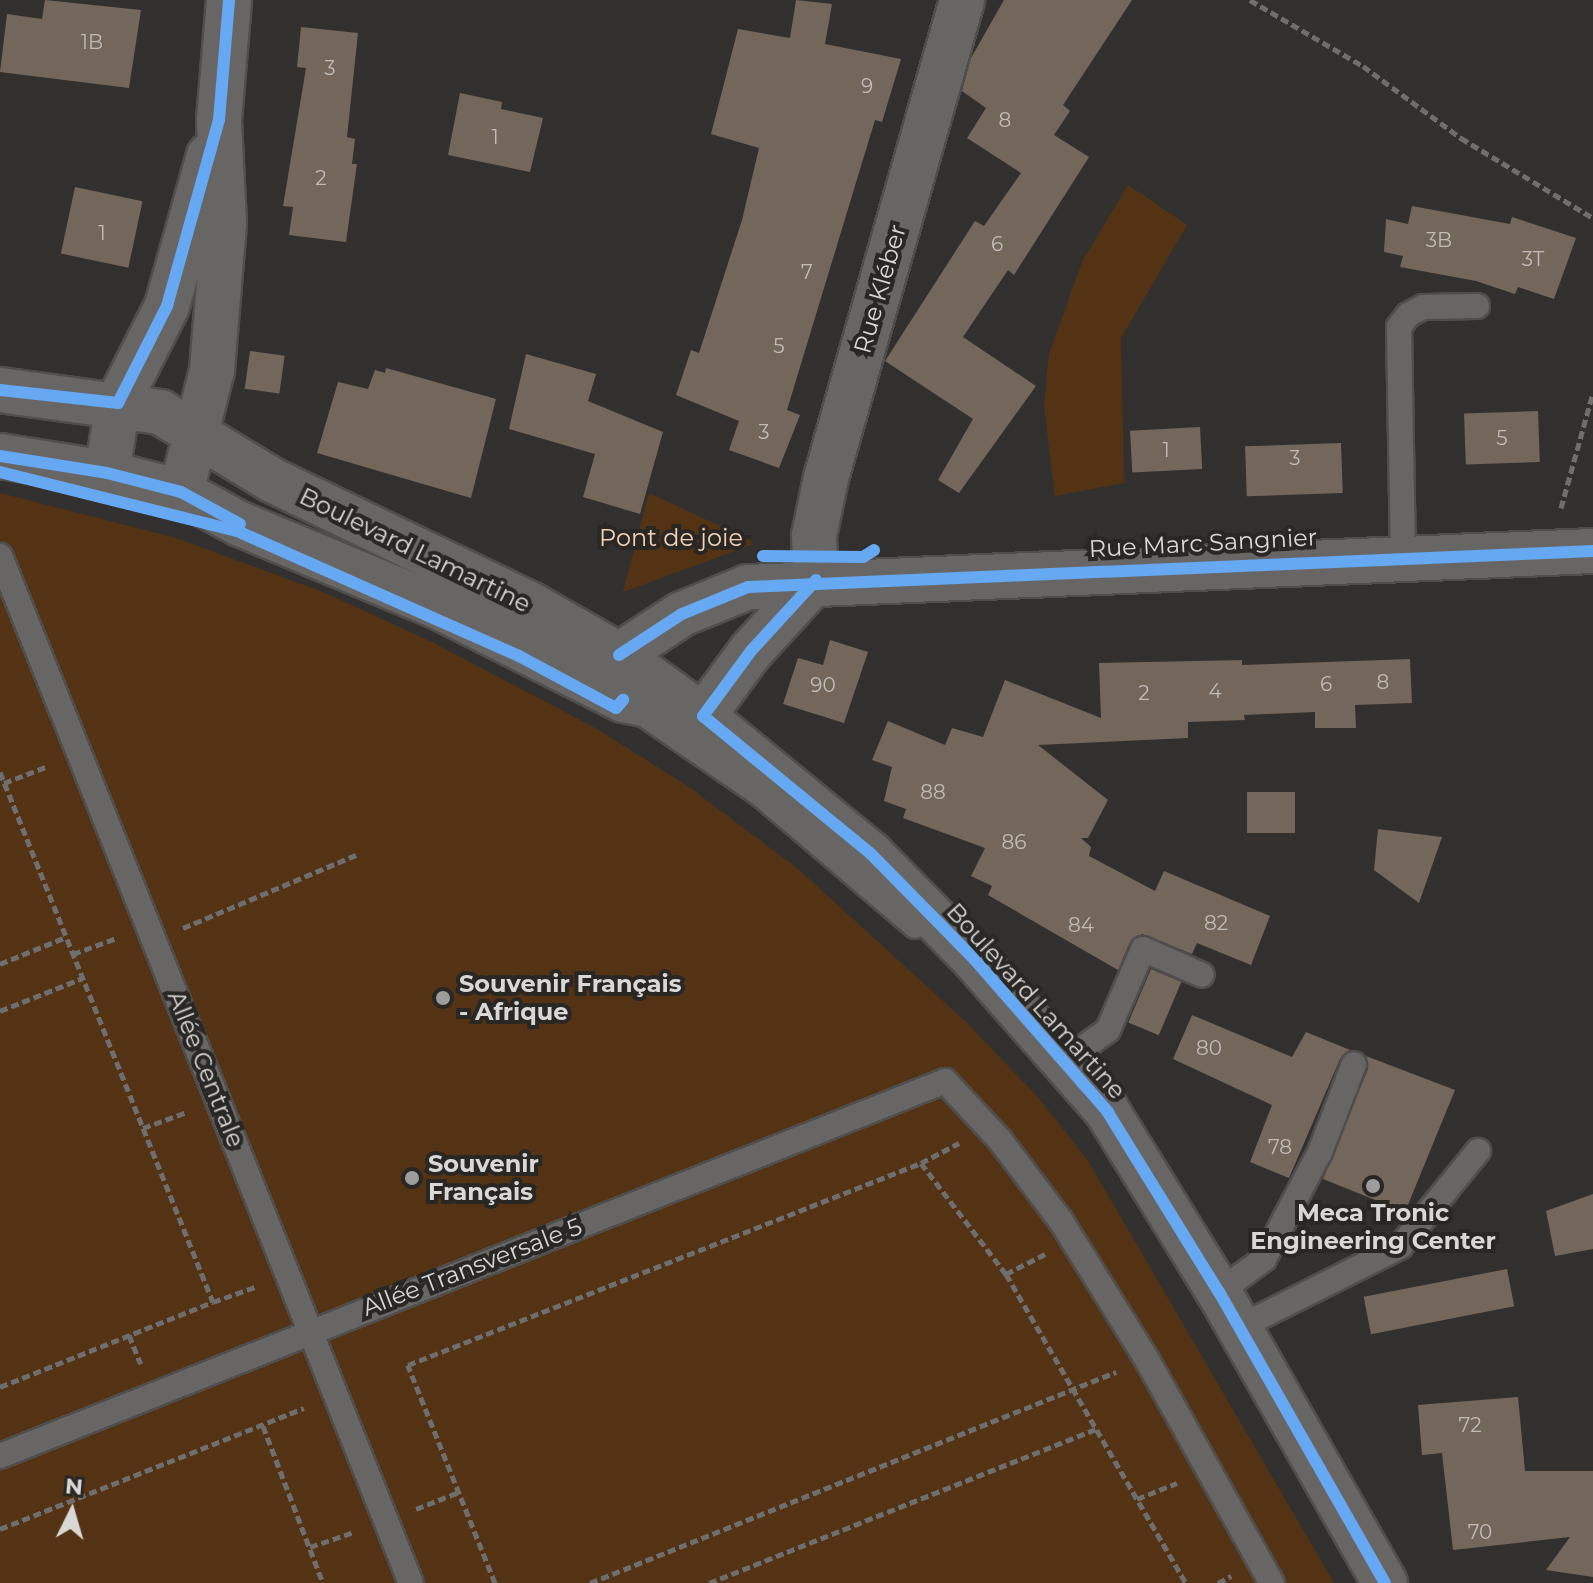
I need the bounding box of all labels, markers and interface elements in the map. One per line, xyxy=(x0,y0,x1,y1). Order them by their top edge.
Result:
house number: 1B xyxy=(81,30,103,54)
house number: 3 xyxy=(324,56,336,80)
house number: 9 xyxy=(861,74,873,98)
house number: 8 xyxy=(999,108,1011,132)
house number: 1 xyxy=(491,125,499,149)
house number: 2 xyxy=(315,166,327,190)
house number: 1 xyxy=(98,221,106,245)
street label: Rue Kléber xyxy=(848,221,912,357)
house number: 3B xyxy=(1426,228,1452,252)
house number: 6 xyxy=(991,232,1003,256)
house number: 3T xyxy=(1522,247,1544,271)
house number: 7 xyxy=(801,260,813,284)
house number: 5 xyxy=(773,334,785,358)
house number: 3 xyxy=(758,420,770,444)
house number: 5 xyxy=(1496,426,1508,450)
house number: 1 xyxy=(1162,438,1170,462)
house number: 3 xyxy=(1289,446,1301,470)
street label: Boulevard Lamartine xyxy=(295,482,535,618)
street label: Rue Marc Sangnier xyxy=(1088,523,1318,563)
park label: Pont de joie xyxy=(599,524,743,552)
house number: 8 xyxy=(1377,670,1389,694)
house number: 6 xyxy=(1320,672,1332,696)
house number: 90 xyxy=(810,673,836,697)
house number: 4 xyxy=(1208,679,1222,703)
house number: 2 xyxy=(1138,681,1150,705)
house number: 88 xyxy=(920,780,946,804)
house number: 86 xyxy=(1002,830,1026,854)
street label: Boulevard Lamartine xyxy=(941,897,1131,1105)
house number: 82 xyxy=(1204,911,1228,935)
house number: 84 xyxy=(1068,913,1094,937)
place label: Souvenir Français - Afrique xyxy=(459,970,682,1026)
street label: Allée Centrale xyxy=(162,987,250,1151)
marker: Souvenir Français - Afrique xyxy=(434,989,452,1007)
house number: 80 xyxy=(1196,1036,1222,1060)
house number: 78 xyxy=(1268,1135,1292,1159)
place label: Souvenir Français xyxy=(428,1150,539,1206)
marker: Souvenir Français xyxy=(403,1169,421,1187)
marker: Meca Tronic Engineering Center xyxy=(1364,1177,1382,1195)
place label: Meca Tronic Engineering Center xyxy=(1250,1199,1496,1255)
street label: Allée Transversale 5 xyxy=(358,1212,586,1322)
house number: 72 xyxy=(1458,1413,1482,1437)
north arrow xyxy=(32,1471,112,1551)
text: N xyxy=(64,1472,84,1501)
house number: 70 xyxy=(1468,1520,1492,1544)

